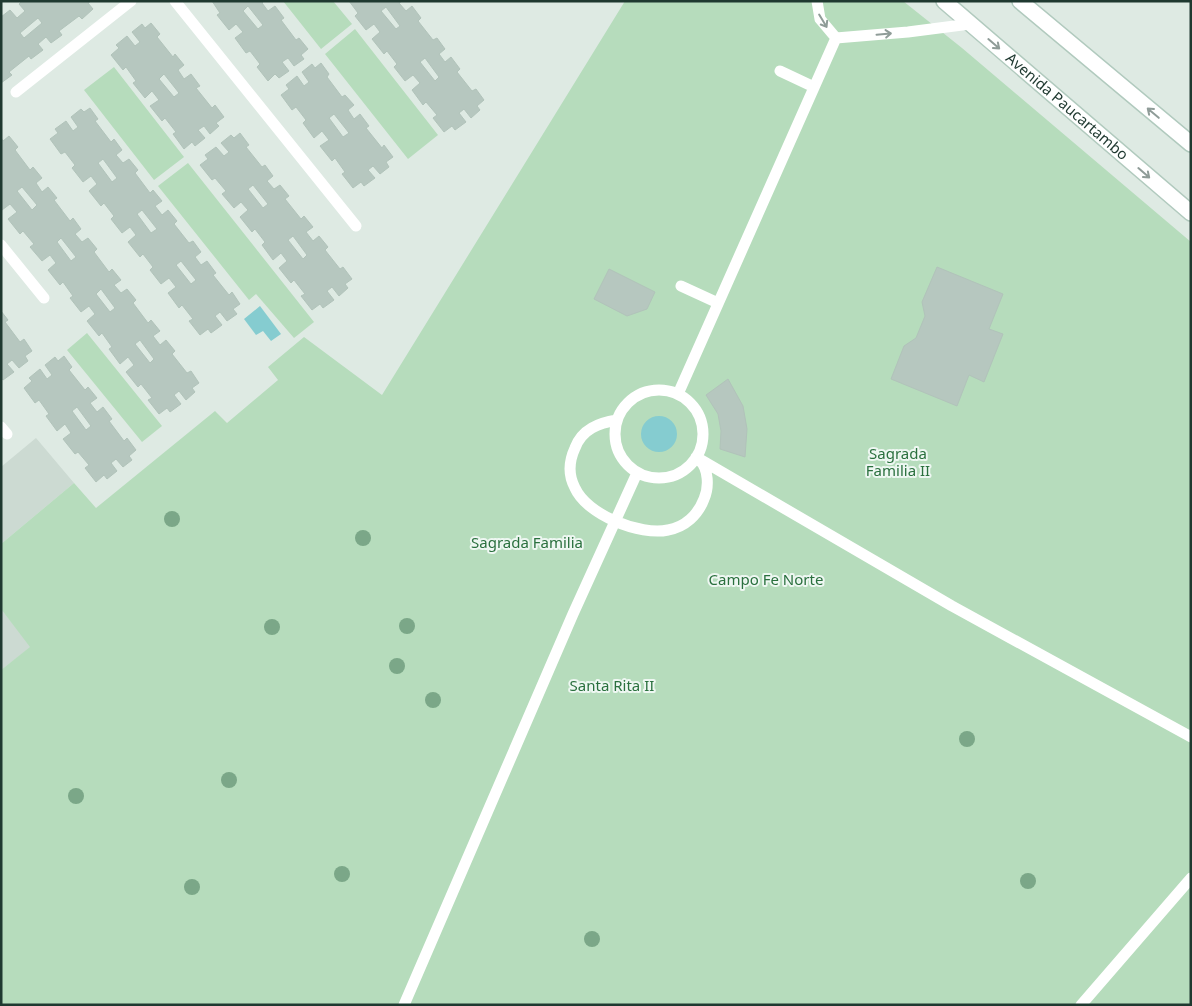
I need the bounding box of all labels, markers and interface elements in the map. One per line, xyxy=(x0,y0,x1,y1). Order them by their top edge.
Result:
one-way arrow xyxy=(818,14,829,28)
one-way arrow xyxy=(876,29,892,38)
one-way arrow xyxy=(988,39,1001,50)
street label: Avenida Paucartambo xyxy=(1002,48,1133,164)
one-way arrow xyxy=(1147,107,1160,118)
one-way arrow xyxy=(1138,167,1151,179)
park label: Sagrada Familia II xyxy=(866,443,930,480)
park label: Sagrada Familia xyxy=(471,532,583,552)
park label: Campo Fe Norte xyxy=(709,569,823,589)
park label: Santa Rita II xyxy=(570,675,654,695)

